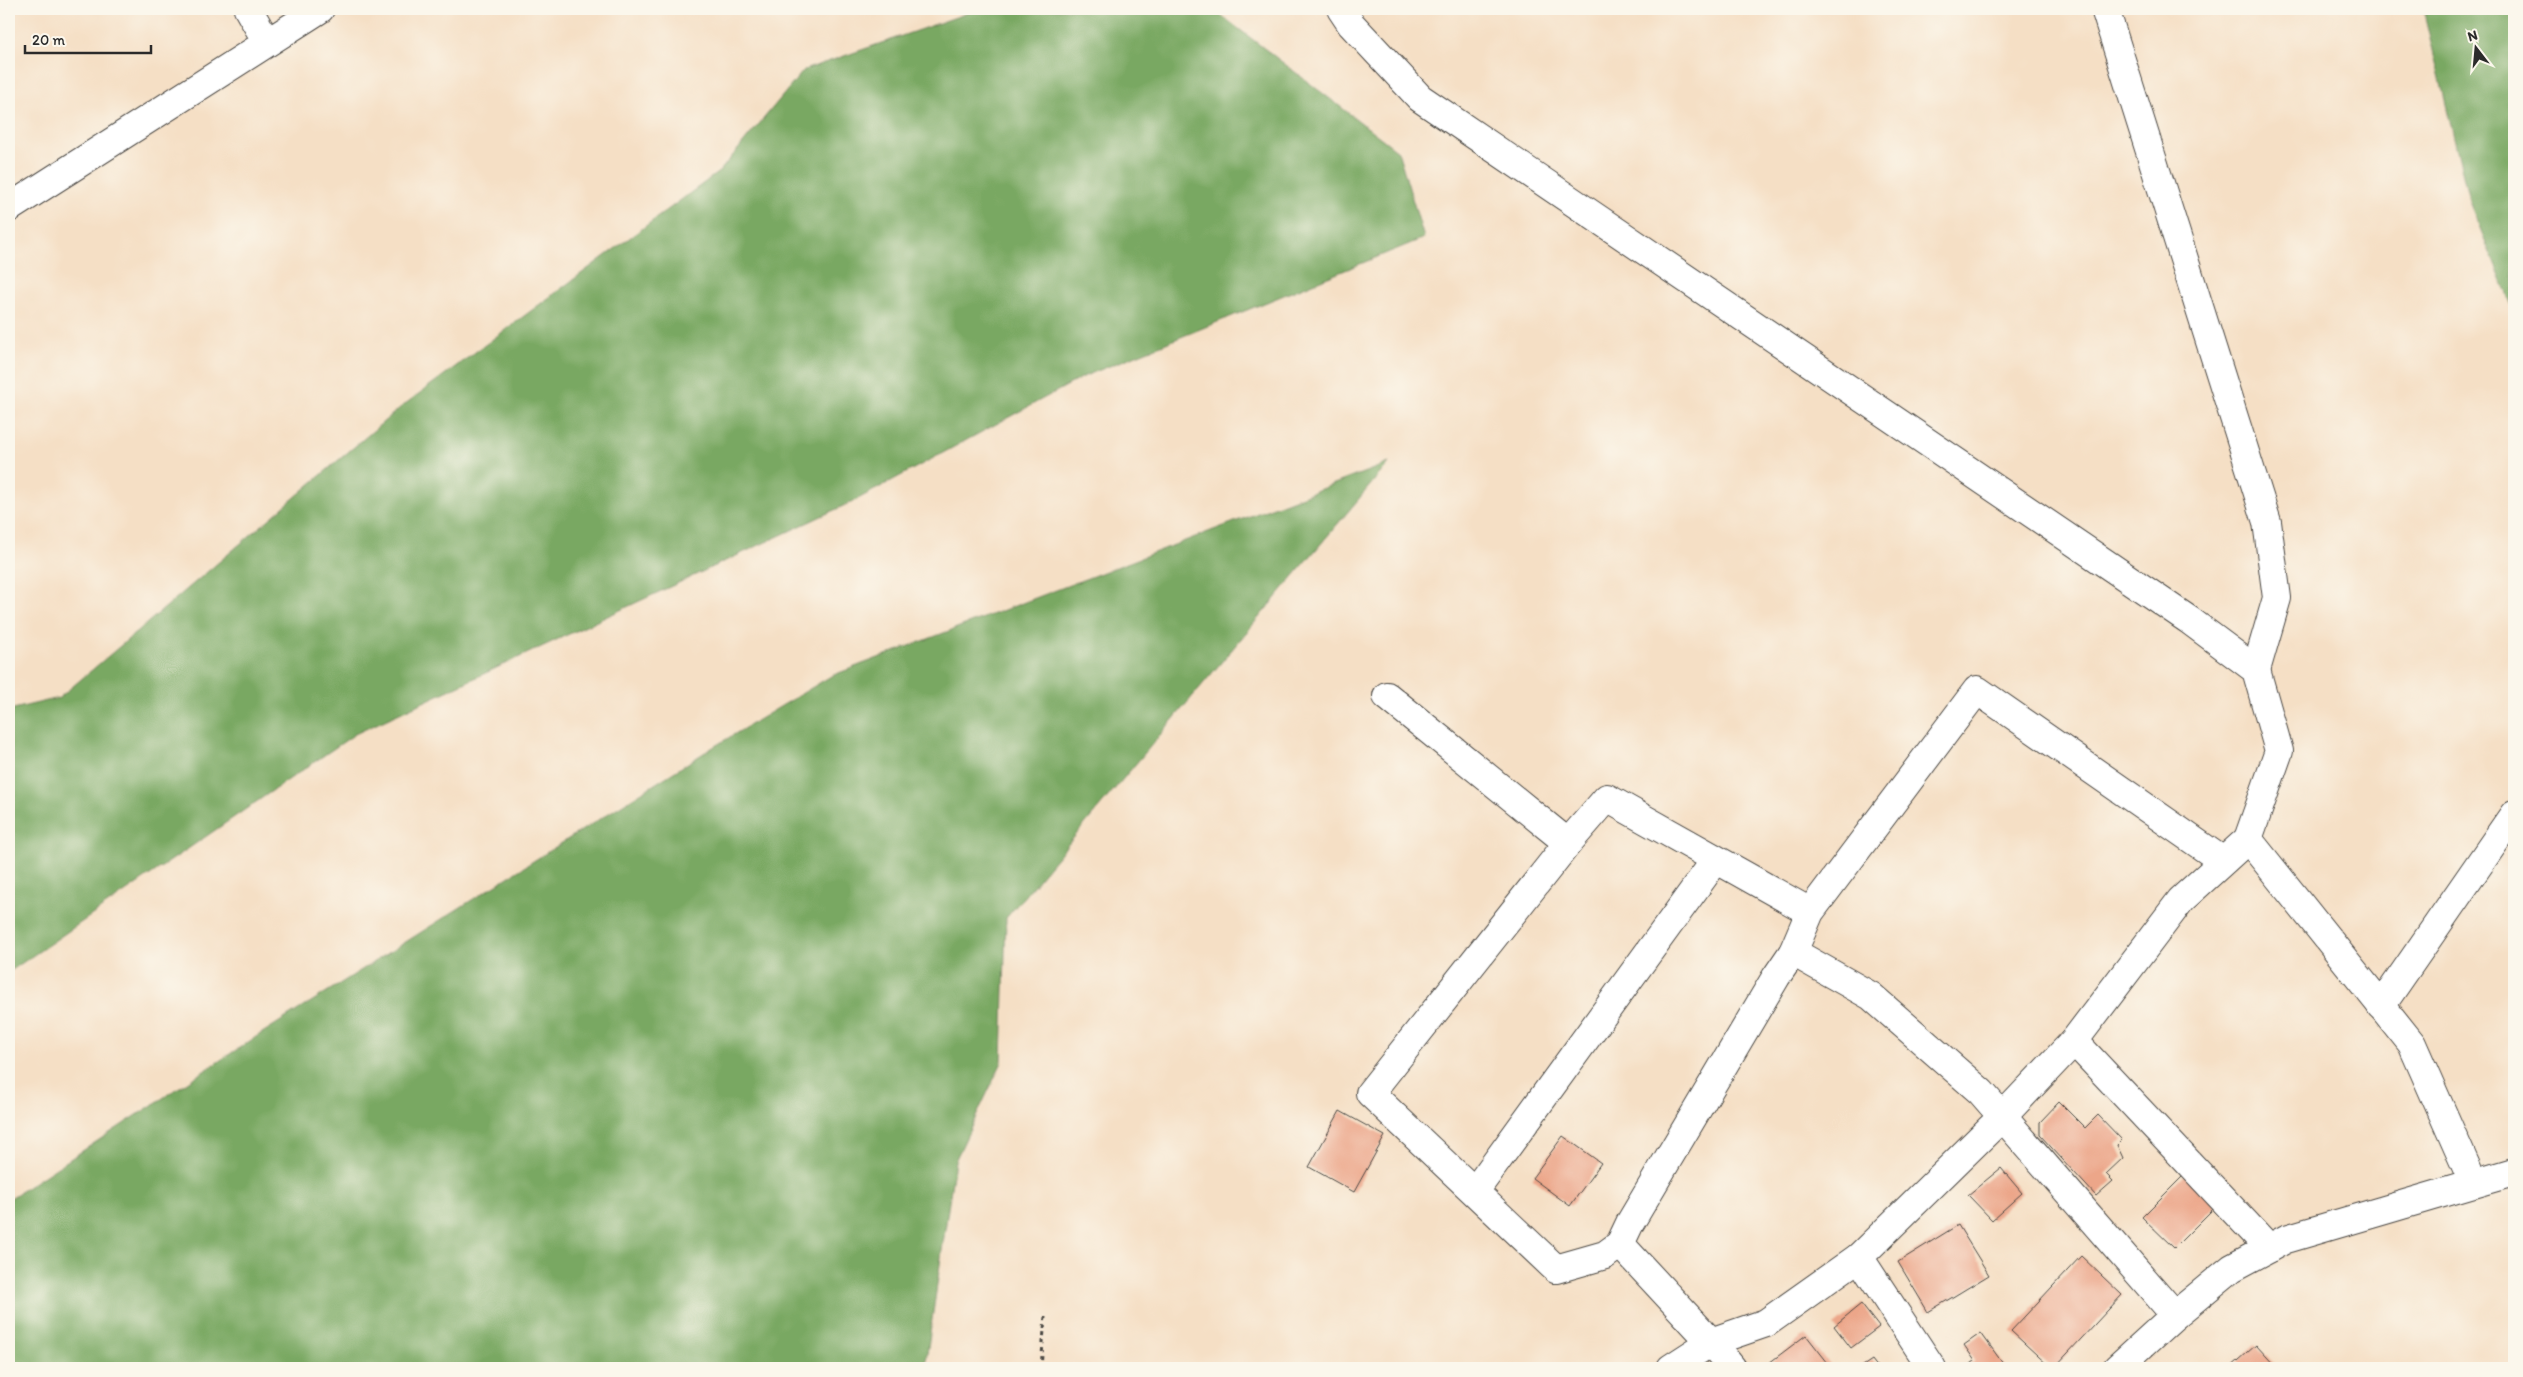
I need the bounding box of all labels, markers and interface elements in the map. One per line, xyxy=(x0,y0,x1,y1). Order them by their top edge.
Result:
scale bar xyxy=(25,22,151,54)
north arrow xyxy=(2450,22,2500,72)
text: N xyxy=(2466,27,2479,45)
text: 20 m xyxy=(32,31,66,49)

